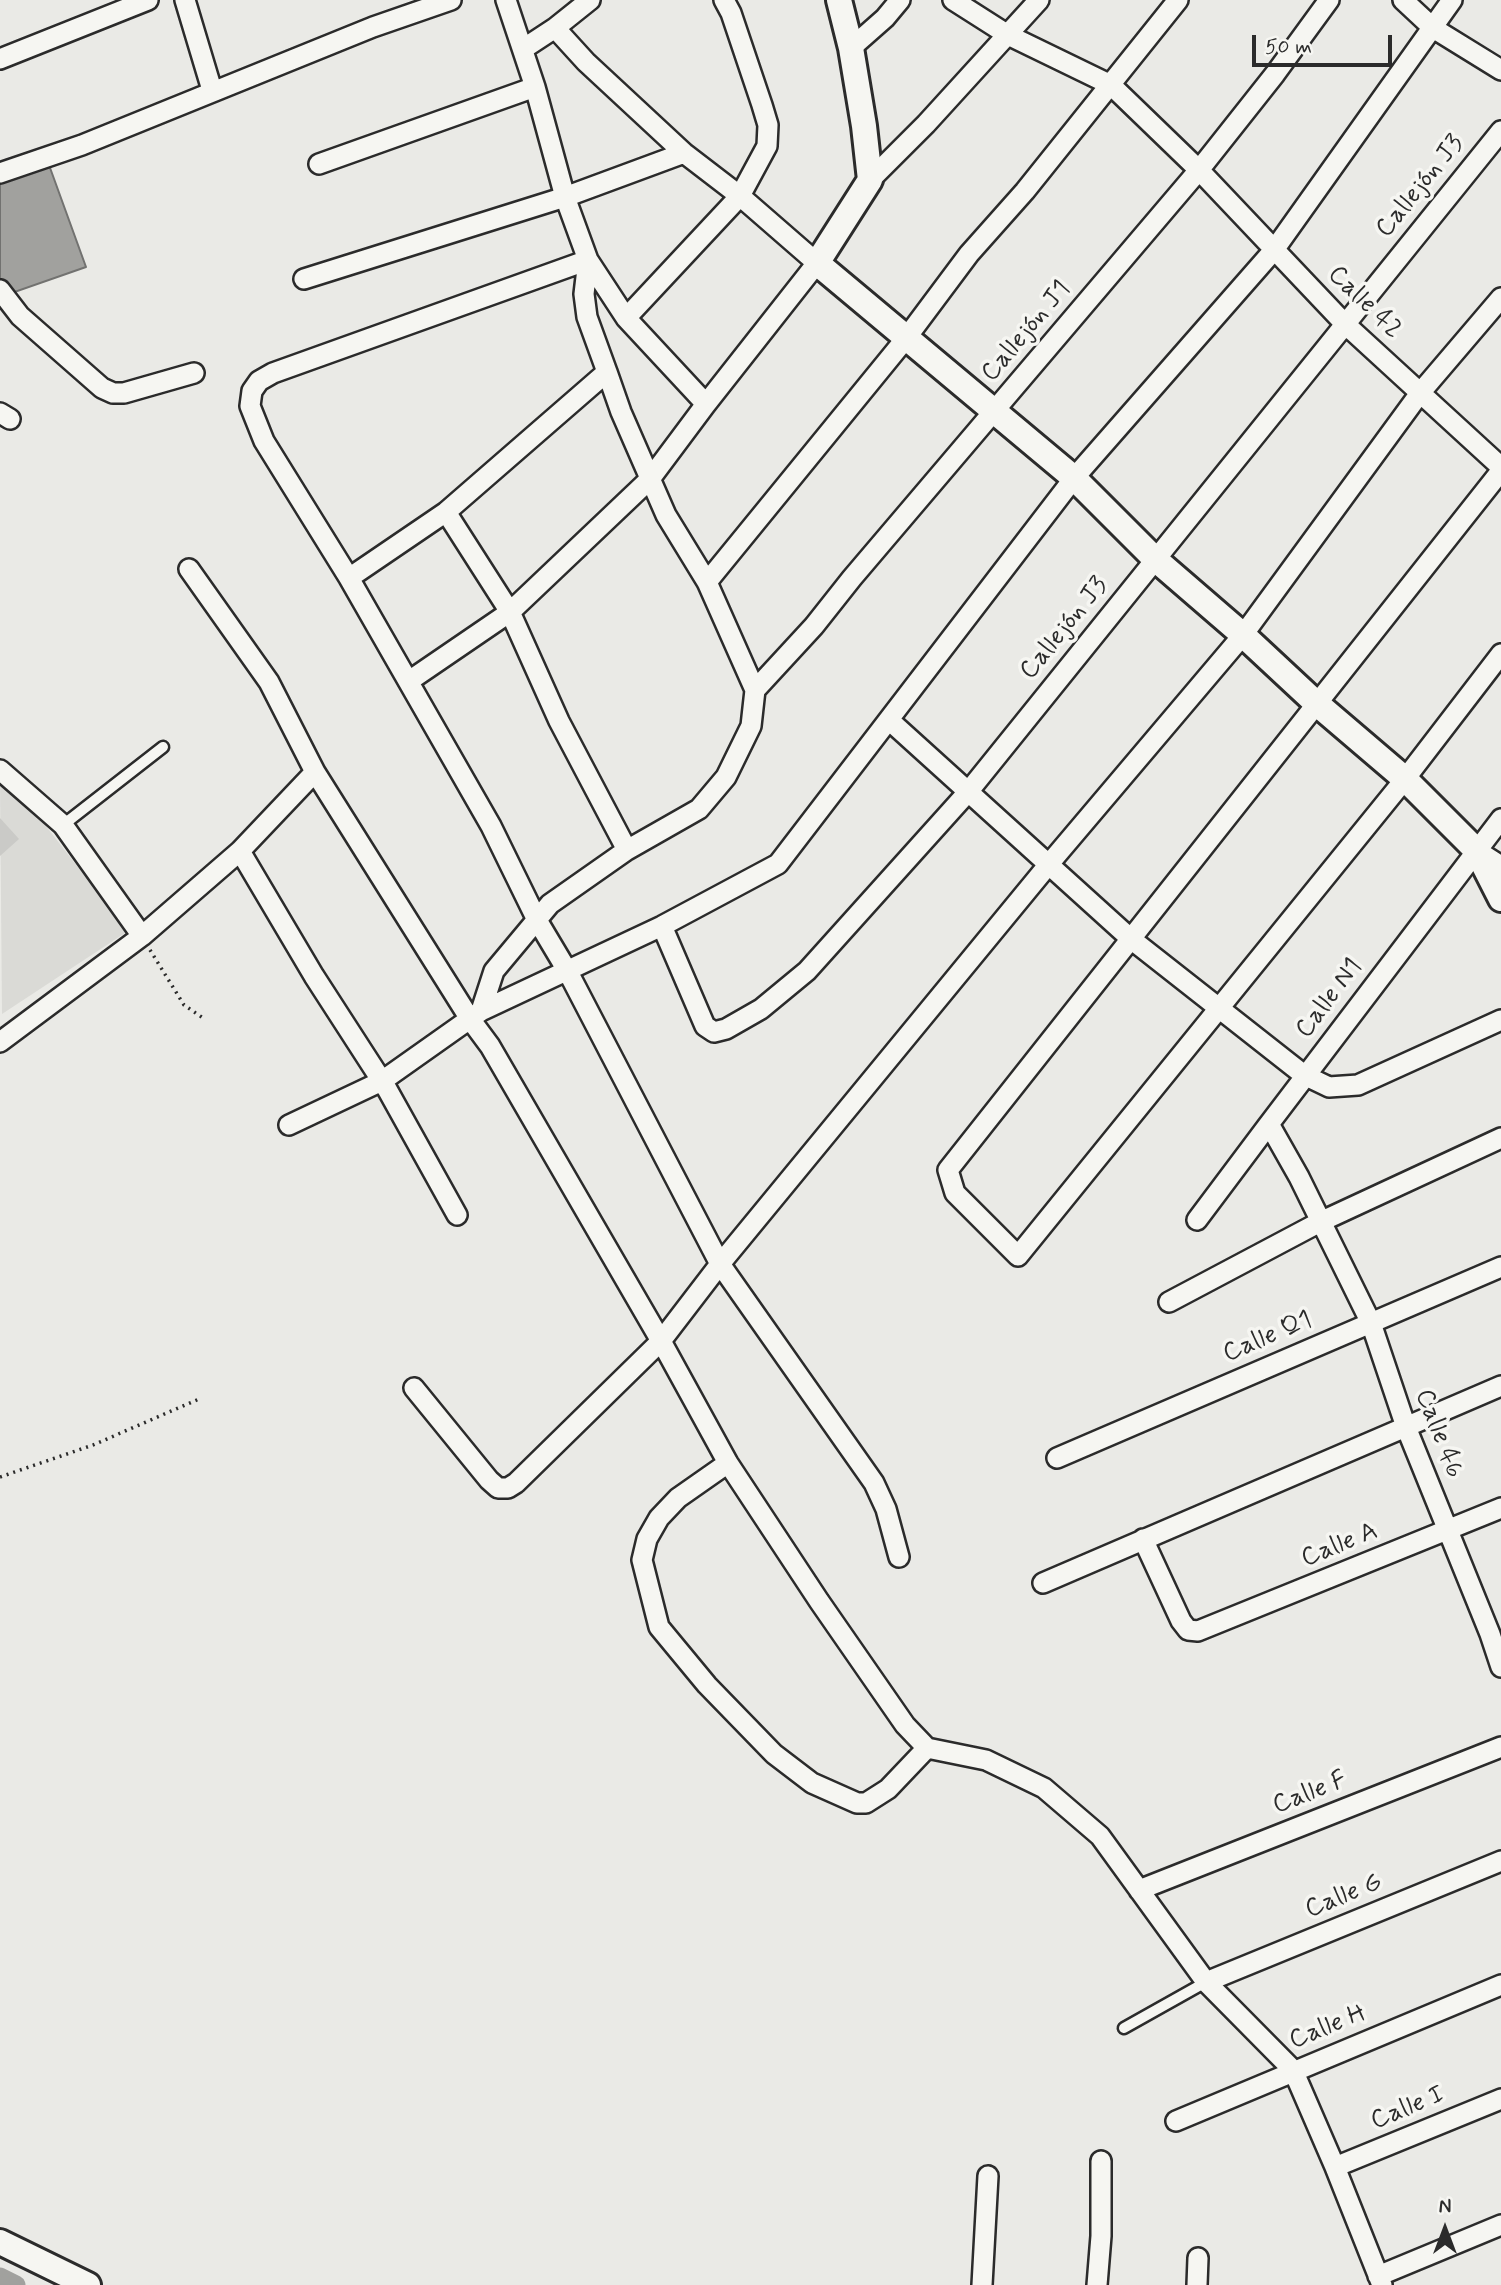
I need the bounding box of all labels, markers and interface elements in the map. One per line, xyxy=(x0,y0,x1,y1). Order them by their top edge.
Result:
scale bar xyxy=(1256,21,1396,65)
text: 50 m xyxy=(1265,33,1312,61)
street label: Callejón J3 xyxy=(1370,129,1472,245)
street label: Calle 42 xyxy=(1320,260,1408,346)
street label: Callejón J1 xyxy=(976,275,1078,389)
street label: Callejón J3 xyxy=(1014,571,1116,687)
street label: Calle N1 xyxy=(1290,953,1370,1045)
street label: Calle Q1 xyxy=(1219,1305,1317,1371)
street label: Calle 46 xyxy=(1407,1385,1469,1483)
street label: Calle A xyxy=(1297,1517,1383,1575)
street label: Calle F xyxy=(1269,1766,1351,1822)
street label: Calle G xyxy=(1301,1868,1387,1926)
street label: Calle H xyxy=(1285,1999,1371,2057)
street label: Calle I xyxy=(1367,2080,1449,2138)
north arrow xyxy=(1410,2194,1480,2264)
text: N xyxy=(1439,2195,1451,2220)

